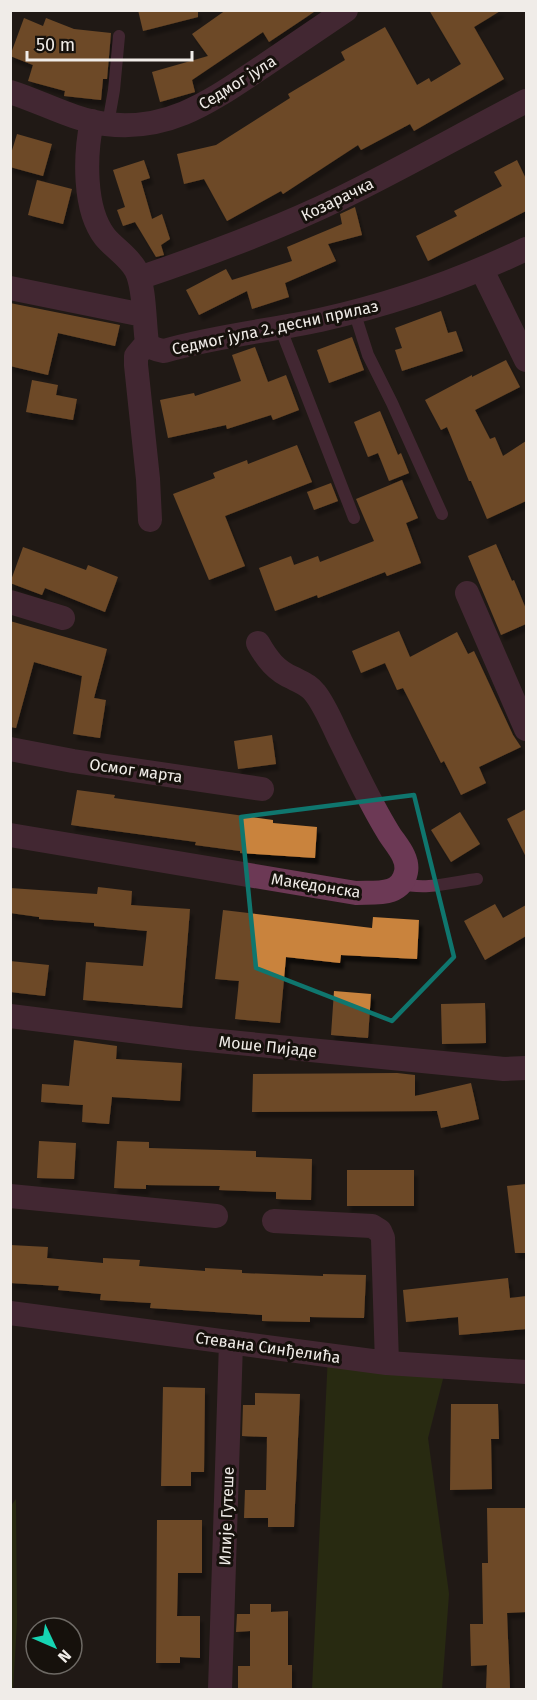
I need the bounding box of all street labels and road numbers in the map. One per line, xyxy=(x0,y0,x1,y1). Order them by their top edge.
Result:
street label: Седмог јула xyxy=(195,51,279,114)
street label: Козарачка xyxy=(298,174,377,225)
street label: Седмог јула 2. десни прилаз xyxy=(170,296,380,359)
street label: Осмог марта xyxy=(88,755,184,786)
street label: Македонска xyxy=(270,869,362,902)
street label: Моше Пијаде xyxy=(218,1032,318,1061)
street label: Стевана Синђелића xyxy=(194,1328,342,1367)
street label: Илије Гутеше xyxy=(215,1466,238,1566)

